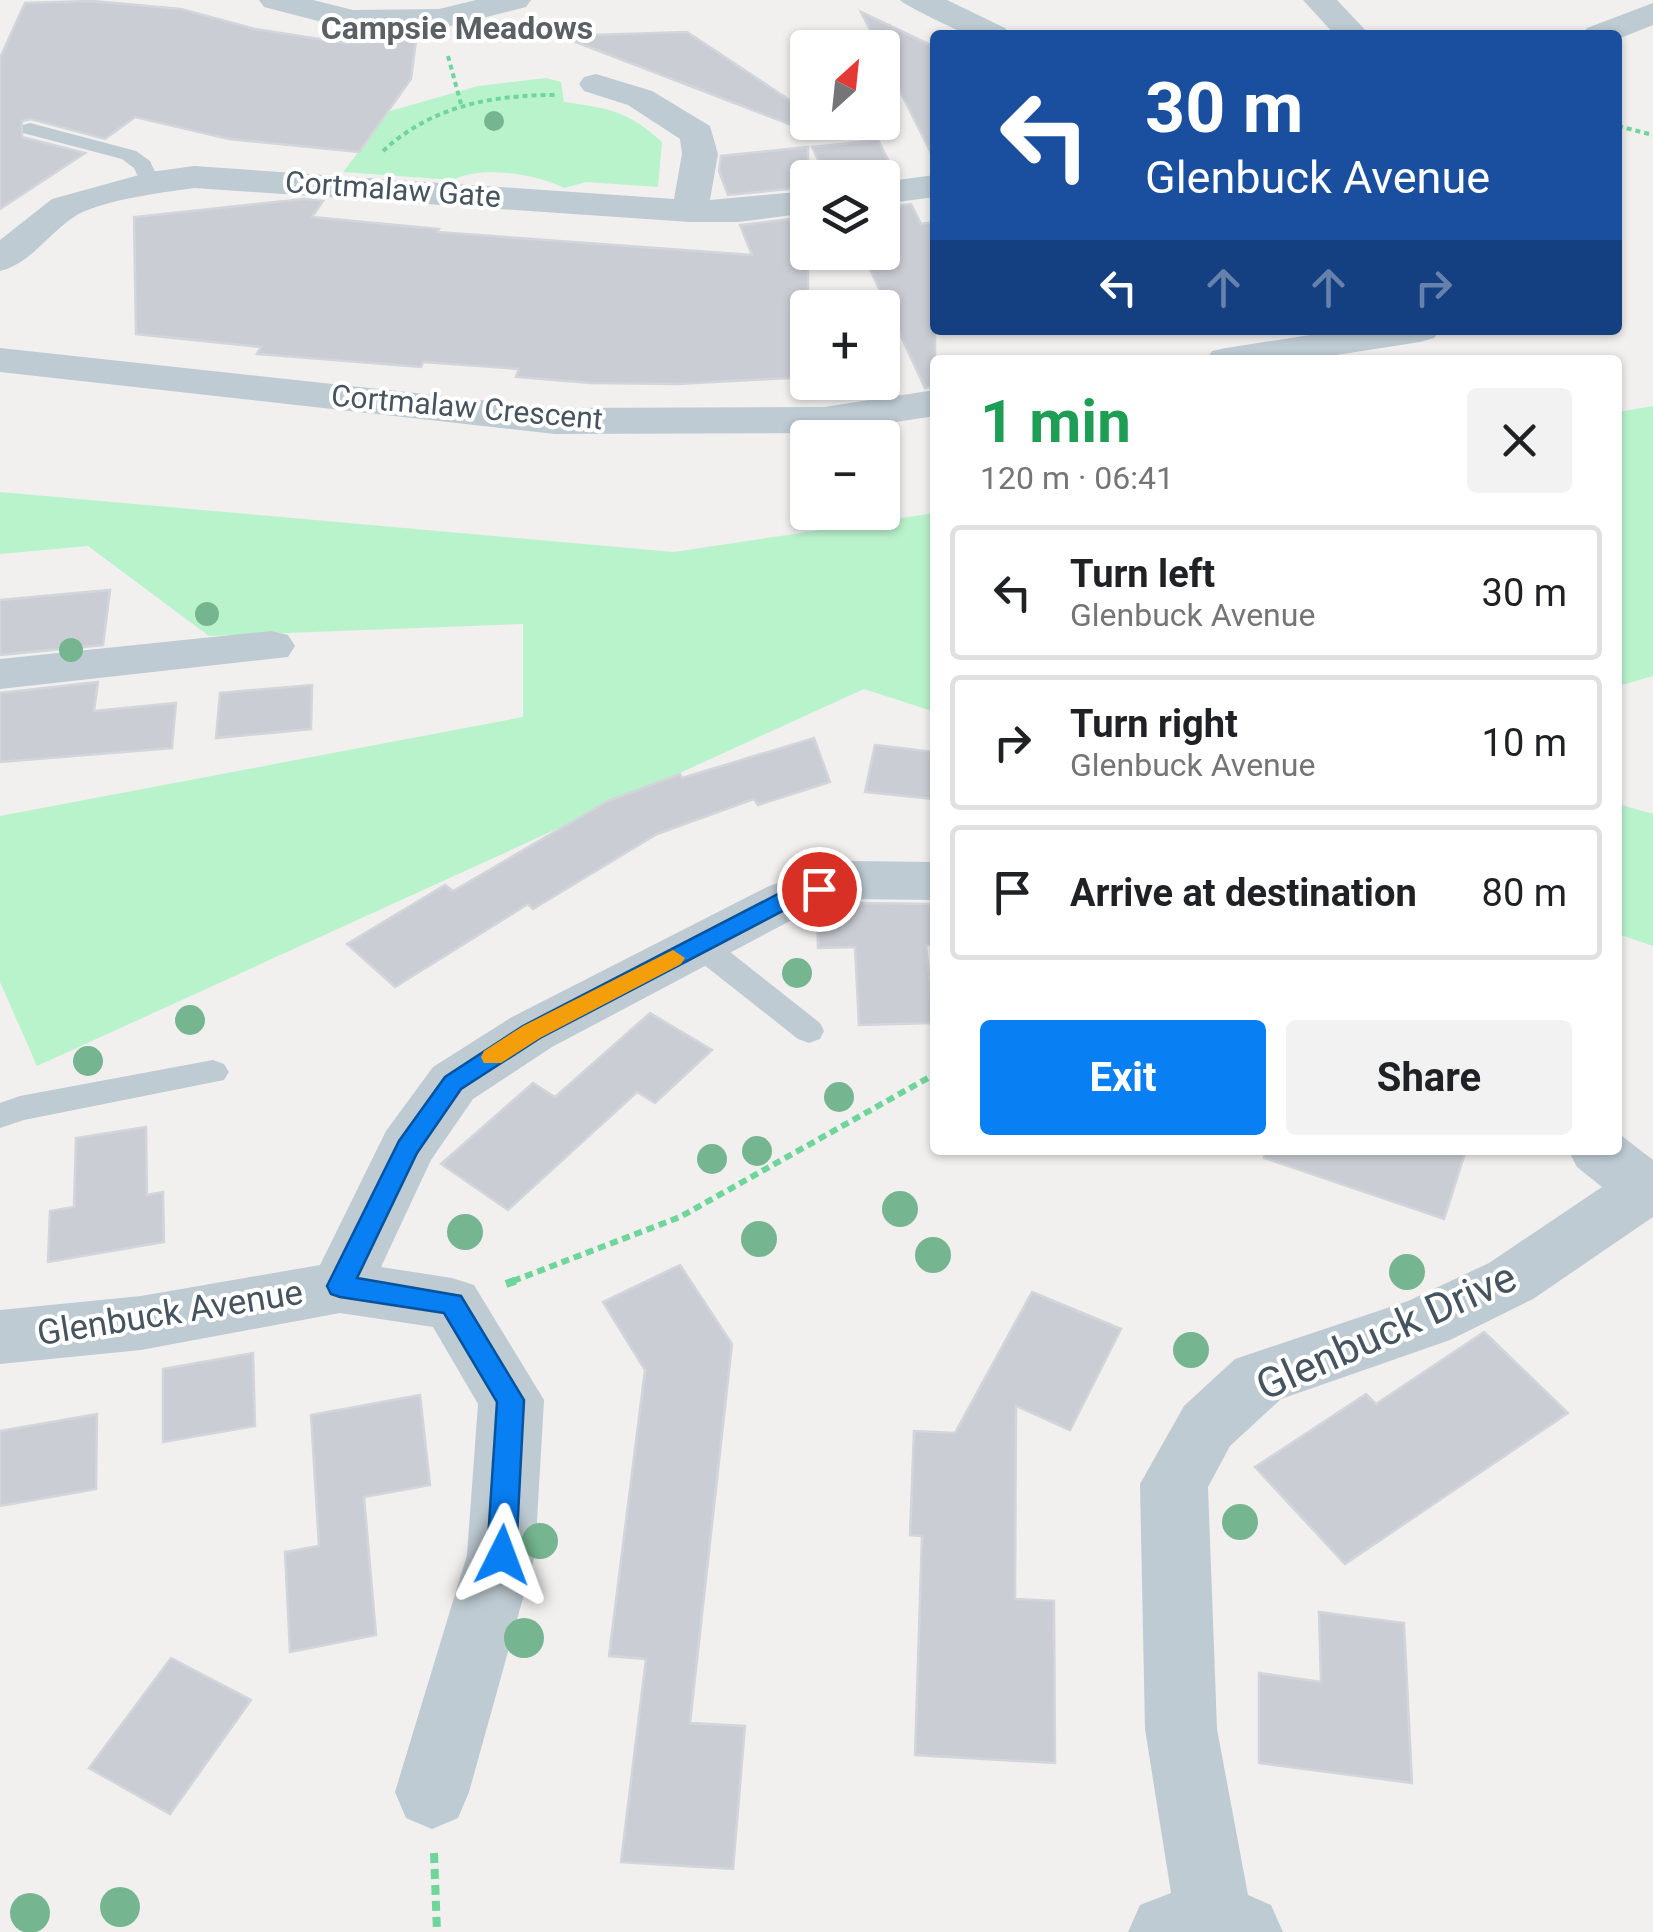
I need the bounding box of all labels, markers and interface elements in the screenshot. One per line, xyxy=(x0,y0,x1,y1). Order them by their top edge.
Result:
district label: Campsie Meadows xyxy=(321,9,593,47)
north arrow xyxy=(790,30,900,140)
map controls xyxy=(790,30,900,530)
text: 30 m xyxy=(1145,67,1303,149)
icon: left xyxy=(980,70,1110,200)
text: Glenbuck Avenue xyxy=(1145,151,1490,204)
button: layers xyxy=(790,160,900,270)
street label: Cortmalaw Gate xyxy=(284,164,502,214)
icon: left xyxy=(1091,260,1146,315)
icon: ahead xyxy=(1196,260,1251,315)
icon: ahead xyxy=(1301,260,1356,315)
icon: right xyxy=(1406,260,1461,315)
button: + xyxy=(790,290,900,400)
street label: Cortmalaw Crescent xyxy=(330,378,604,436)
text: 1 min xyxy=(980,386,1131,457)
button: close xyxy=(1467,388,1572,493)
button: − xyxy=(790,420,900,530)
text: 120 m · 06:41 xyxy=(980,459,1174,497)
text: Turn left xyxy=(1070,552,1215,596)
icon: left xyxy=(985,565,1040,620)
text: 30 m xyxy=(1482,571,1567,615)
text: Glenbuck Avenue xyxy=(1070,596,1315,634)
text: Turn right xyxy=(1070,702,1238,746)
icon: right xyxy=(985,715,1040,770)
text: 10 m xyxy=(1482,721,1567,765)
text: Glenbuck Avenue xyxy=(1070,746,1315,784)
pin xyxy=(777,847,862,932)
icon: arrive xyxy=(792,862,847,917)
icon: arrive xyxy=(985,865,1040,920)
text: Arrive at destination xyxy=(1070,871,1417,915)
text: 80 m xyxy=(1482,871,1567,915)
button: Exit xyxy=(980,1020,1266,1135)
button: Share xyxy=(1286,1020,1572,1135)
street label: Glenbuck Drive xyxy=(1249,1252,1523,1410)
street label: Glenbuck Avenue xyxy=(34,1272,306,1354)
position arrow xyxy=(450,1503,554,1607)

